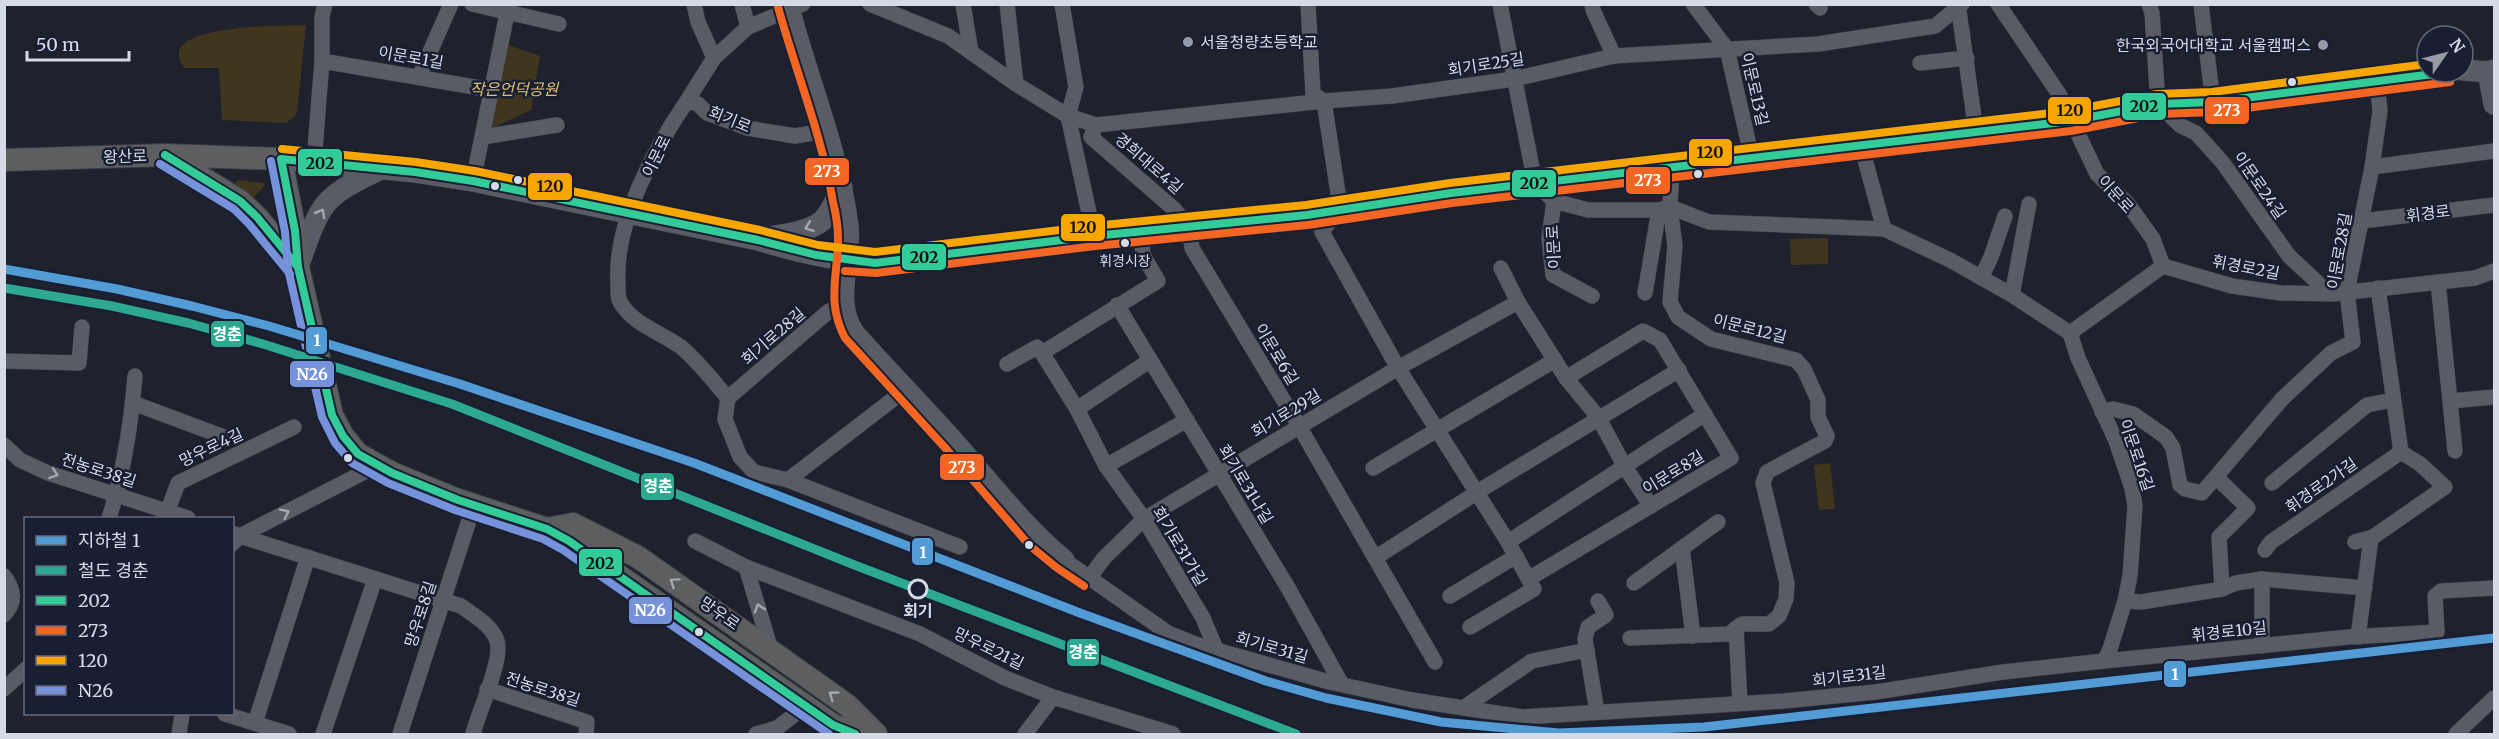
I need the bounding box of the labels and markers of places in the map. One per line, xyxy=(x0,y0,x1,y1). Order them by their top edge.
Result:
place label: 서울청량초등학교 xyxy=(1200,32,1318,52)
marker: 서울청량초등학교 xyxy=(1181,35,1195,49)
place label: 한국외국어대학교 서울캠퍼스 xyxy=(2116,35,2311,55)
marker: 한국외국어대학교 서울캠퍼스 xyxy=(2316,38,2330,52)
unlabelled marker xyxy=(2286,76,2298,88)
unlabelled marker xyxy=(1692,168,1704,180)
unlabelled marker xyxy=(512,174,524,186)
unlabelled marker xyxy=(489,180,501,192)
marker: 휘경시장 xyxy=(1119,237,1131,249)
place label: 휘경시장 xyxy=(1099,252,1151,270)
unlabelled marker xyxy=(342,452,354,464)
unlabelled marker xyxy=(1023,539,1035,551)
marker: 회기 xyxy=(908,579,928,599)
place label: 회기 xyxy=(903,601,933,621)
unlabelled marker xyxy=(693,626,705,638)

